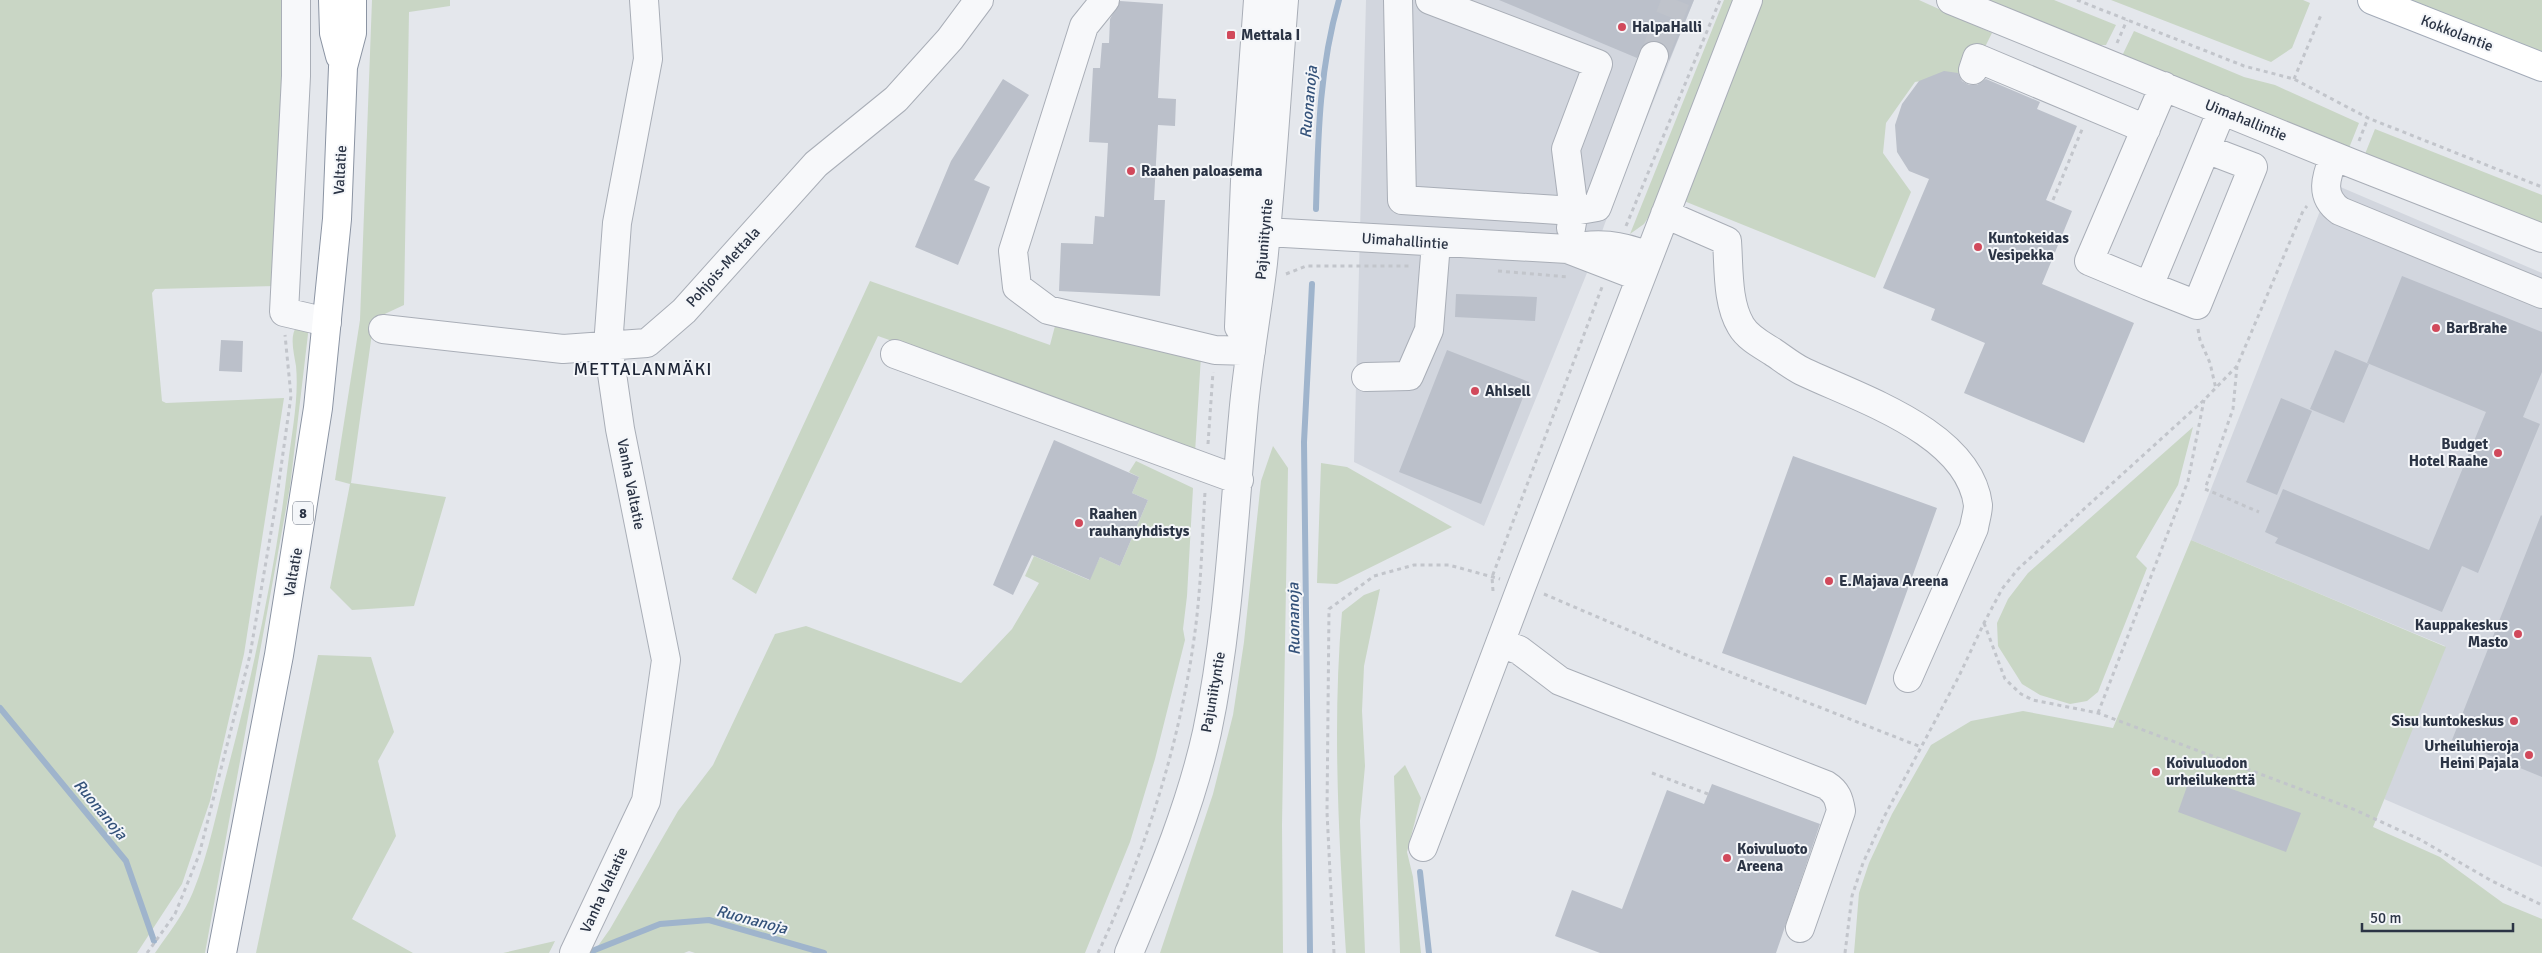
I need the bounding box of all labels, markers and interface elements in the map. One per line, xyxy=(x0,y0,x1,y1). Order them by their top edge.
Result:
street label: Kokkolantie xyxy=(2418,11,2496,55)
place label: HalpaHalli xyxy=(1632,18,1702,36)
marker: HalpaHalli xyxy=(1616,21,1628,33)
place label: Mettala I xyxy=(1241,26,1300,44)
marker: Mettala I xyxy=(1225,29,1237,41)
water label: Ruonanoja xyxy=(1296,64,1322,139)
street label: Uimahallintie xyxy=(2202,95,2290,145)
street label: Valtatie xyxy=(330,145,350,195)
place label: Raahen paloasema xyxy=(1141,162,1263,180)
marker: Raahen paloasema xyxy=(1125,165,1137,177)
street label: Pajuniityntie xyxy=(1251,197,1277,281)
street label: Pohjois-Mettala xyxy=(682,223,764,311)
street label: Uimahallintie xyxy=(1361,229,1449,253)
place label: Kuntokeidas Vesipekka xyxy=(1988,229,2069,264)
marker: Kuntokeidas Vesipekka xyxy=(1972,241,1984,253)
place label: BarBrahe xyxy=(2446,319,2507,337)
marker: BarBrahe xyxy=(2430,322,2442,334)
district label: METTALANMÄKI xyxy=(574,358,712,380)
place label: Ahlsell xyxy=(1485,382,1531,400)
marker: Ahlsell xyxy=(1469,385,1481,397)
place label: Budget Hotel Raahe xyxy=(2409,435,2488,470)
street label: Vanha Valtatie xyxy=(613,437,649,531)
marker: Budget Hotel Raahe xyxy=(2492,447,2504,459)
road number: 8 xyxy=(293,502,313,524)
place label: Raahen rauhanyhdistys xyxy=(1089,505,1190,540)
marker: Raahen rauhanyhdistys xyxy=(1073,517,1085,529)
street label: Valtatie xyxy=(280,546,306,598)
place label: E.Majava Areena xyxy=(1839,572,1949,590)
marker: E.Majava Areena xyxy=(1823,575,1835,587)
water label: Ruonanoja xyxy=(1283,582,1305,656)
place label: Kauppakeskus Masto xyxy=(2415,616,2508,651)
marker: Kauppakeskus Masto xyxy=(2512,628,2524,640)
street label: Pajuniityntie xyxy=(1197,650,1229,734)
place label: Sisu kuntokeskus xyxy=(2391,712,2504,730)
marker: Sisu kuntokeskus xyxy=(2508,715,2520,727)
place label: Urheiluhieroja Heini Pajala xyxy=(2424,737,2519,772)
marker: Urheiluhieroja Heini Pajala xyxy=(2523,749,2535,761)
place label: Koivuluodon urheilukenttä xyxy=(2166,754,2255,789)
marker: Koivuluodon urheilukenttä xyxy=(2150,766,2162,778)
water label: Ruonanoja xyxy=(69,775,132,845)
place label: Koivuluoto Areena xyxy=(1737,840,1808,875)
street label: Vanha Valtatie xyxy=(576,844,632,936)
marker: Koivuluoto Areena xyxy=(1721,852,1733,864)
scale bar xyxy=(2362,900,2513,932)
water label: Ruonanoja xyxy=(714,901,790,939)
text: 50 m xyxy=(2370,909,2401,927)

